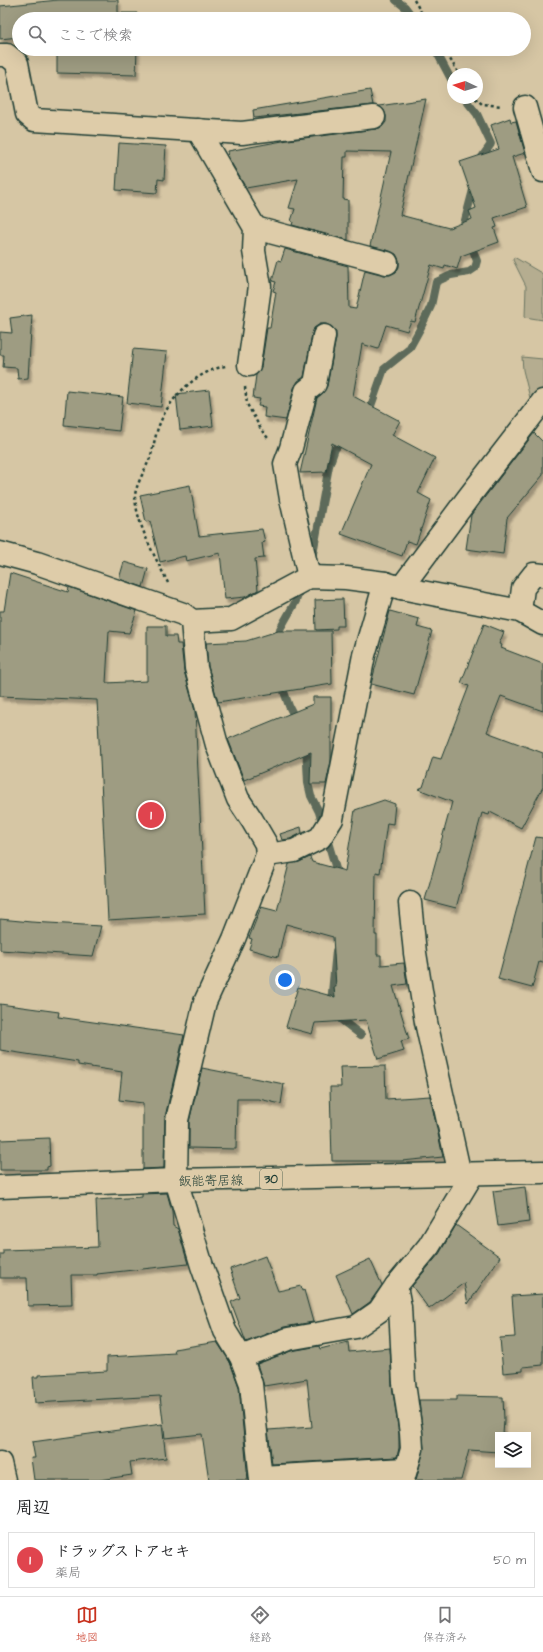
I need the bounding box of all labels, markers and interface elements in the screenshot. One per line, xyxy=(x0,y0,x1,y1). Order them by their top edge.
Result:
search box xyxy=(12,12,531,56)
icon: search xyxy=(26,23,48,45)
text: ここで検索 xyxy=(58,25,133,46)
north arrow xyxy=(447,68,483,104)
pin: 1 xyxy=(138,800,164,830)
your location xyxy=(275,970,295,990)
road number: 30 xyxy=(260,1169,282,1189)
street label: 飯能寄居線 xyxy=(178,1171,245,1191)
map controls xyxy=(495,1432,531,1468)
button: layers xyxy=(495,1432,531,1468)
text: 周辺 xyxy=(16,1496,50,1520)
text: ドラッグストアセキ xyxy=(55,1541,190,1562)
text: 1 xyxy=(29,1551,31,1569)
text: 50 m xyxy=(493,1551,526,1569)
text: 薬局 xyxy=(55,1564,81,1582)
tab: 地図 xyxy=(76,1604,98,1645)
tab: 経路 xyxy=(249,1604,271,1645)
tab: 保存済み xyxy=(423,1604,467,1645)

